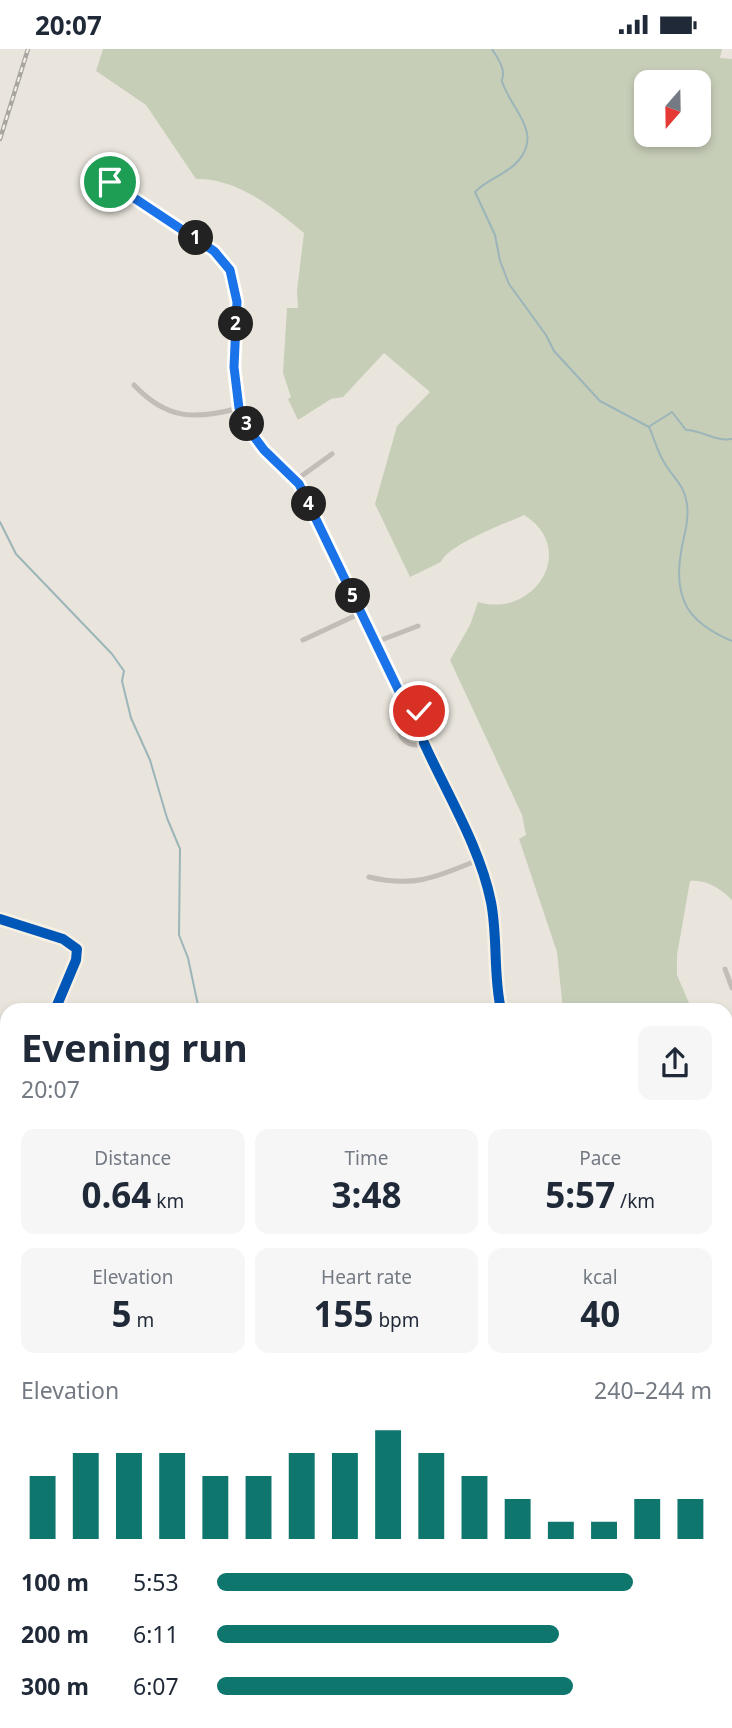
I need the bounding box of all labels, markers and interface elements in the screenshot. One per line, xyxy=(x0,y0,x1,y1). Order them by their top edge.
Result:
text: 20:07 xyxy=(35,7,102,43)
north arrow xyxy=(634,70,710,147)
map controls xyxy=(634,70,711,147)
pin xyxy=(80,152,140,212)
icon: arrive xyxy=(91,163,129,201)
pin: 1 xyxy=(178,221,214,255)
text: 1 xyxy=(190,224,201,250)
pin: 2 xyxy=(218,307,254,341)
text: 2 xyxy=(230,310,241,336)
pin: 3 xyxy=(230,407,264,441)
text: 3 xyxy=(241,410,252,436)
pin: 4 xyxy=(292,487,326,521)
text: 4 xyxy=(303,490,314,516)
pin: 5 xyxy=(336,579,370,613)
text: 5 xyxy=(347,582,358,608)
pin xyxy=(389,681,449,741)
icon: check xyxy=(400,692,438,730)
text: Evening run xyxy=(21,1021,248,1073)
button: share xyxy=(638,1026,712,1100)
text: 20:07 xyxy=(21,1073,80,1105)
text: Distance xyxy=(94,1145,171,1171)
text: Time xyxy=(345,1145,388,1171)
text: Pace xyxy=(579,1145,621,1171)
text: 0.64 xyxy=(81,1171,151,1218)
text: 3:48 xyxy=(332,1171,401,1218)
text: 5:57 xyxy=(545,1171,615,1218)
text: km xyxy=(151,1188,184,1214)
text: /km xyxy=(615,1188,655,1214)
text: Elevation xyxy=(92,1264,173,1290)
text: Heart rate xyxy=(321,1264,412,1290)
text: kcal xyxy=(583,1264,618,1290)
text: 5 xyxy=(111,1290,131,1337)
text: 155 xyxy=(313,1290,373,1337)
text: 40 xyxy=(580,1290,620,1337)
text: m xyxy=(131,1307,154,1333)
text: bpm xyxy=(373,1307,420,1333)
text: Elevation xyxy=(21,1374,119,1406)
text: 240–244 m xyxy=(594,1374,712,1406)
text: 100 m xyxy=(21,1566,89,1598)
text: 5:53 xyxy=(133,1566,179,1598)
text: 200 m xyxy=(21,1618,89,1650)
text: 6:11 xyxy=(133,1618,179,1650)
text: 300 m xyxy=(21,1670,89,1702)
text: 6:07 xyxy=(133,1670,179,1702)

